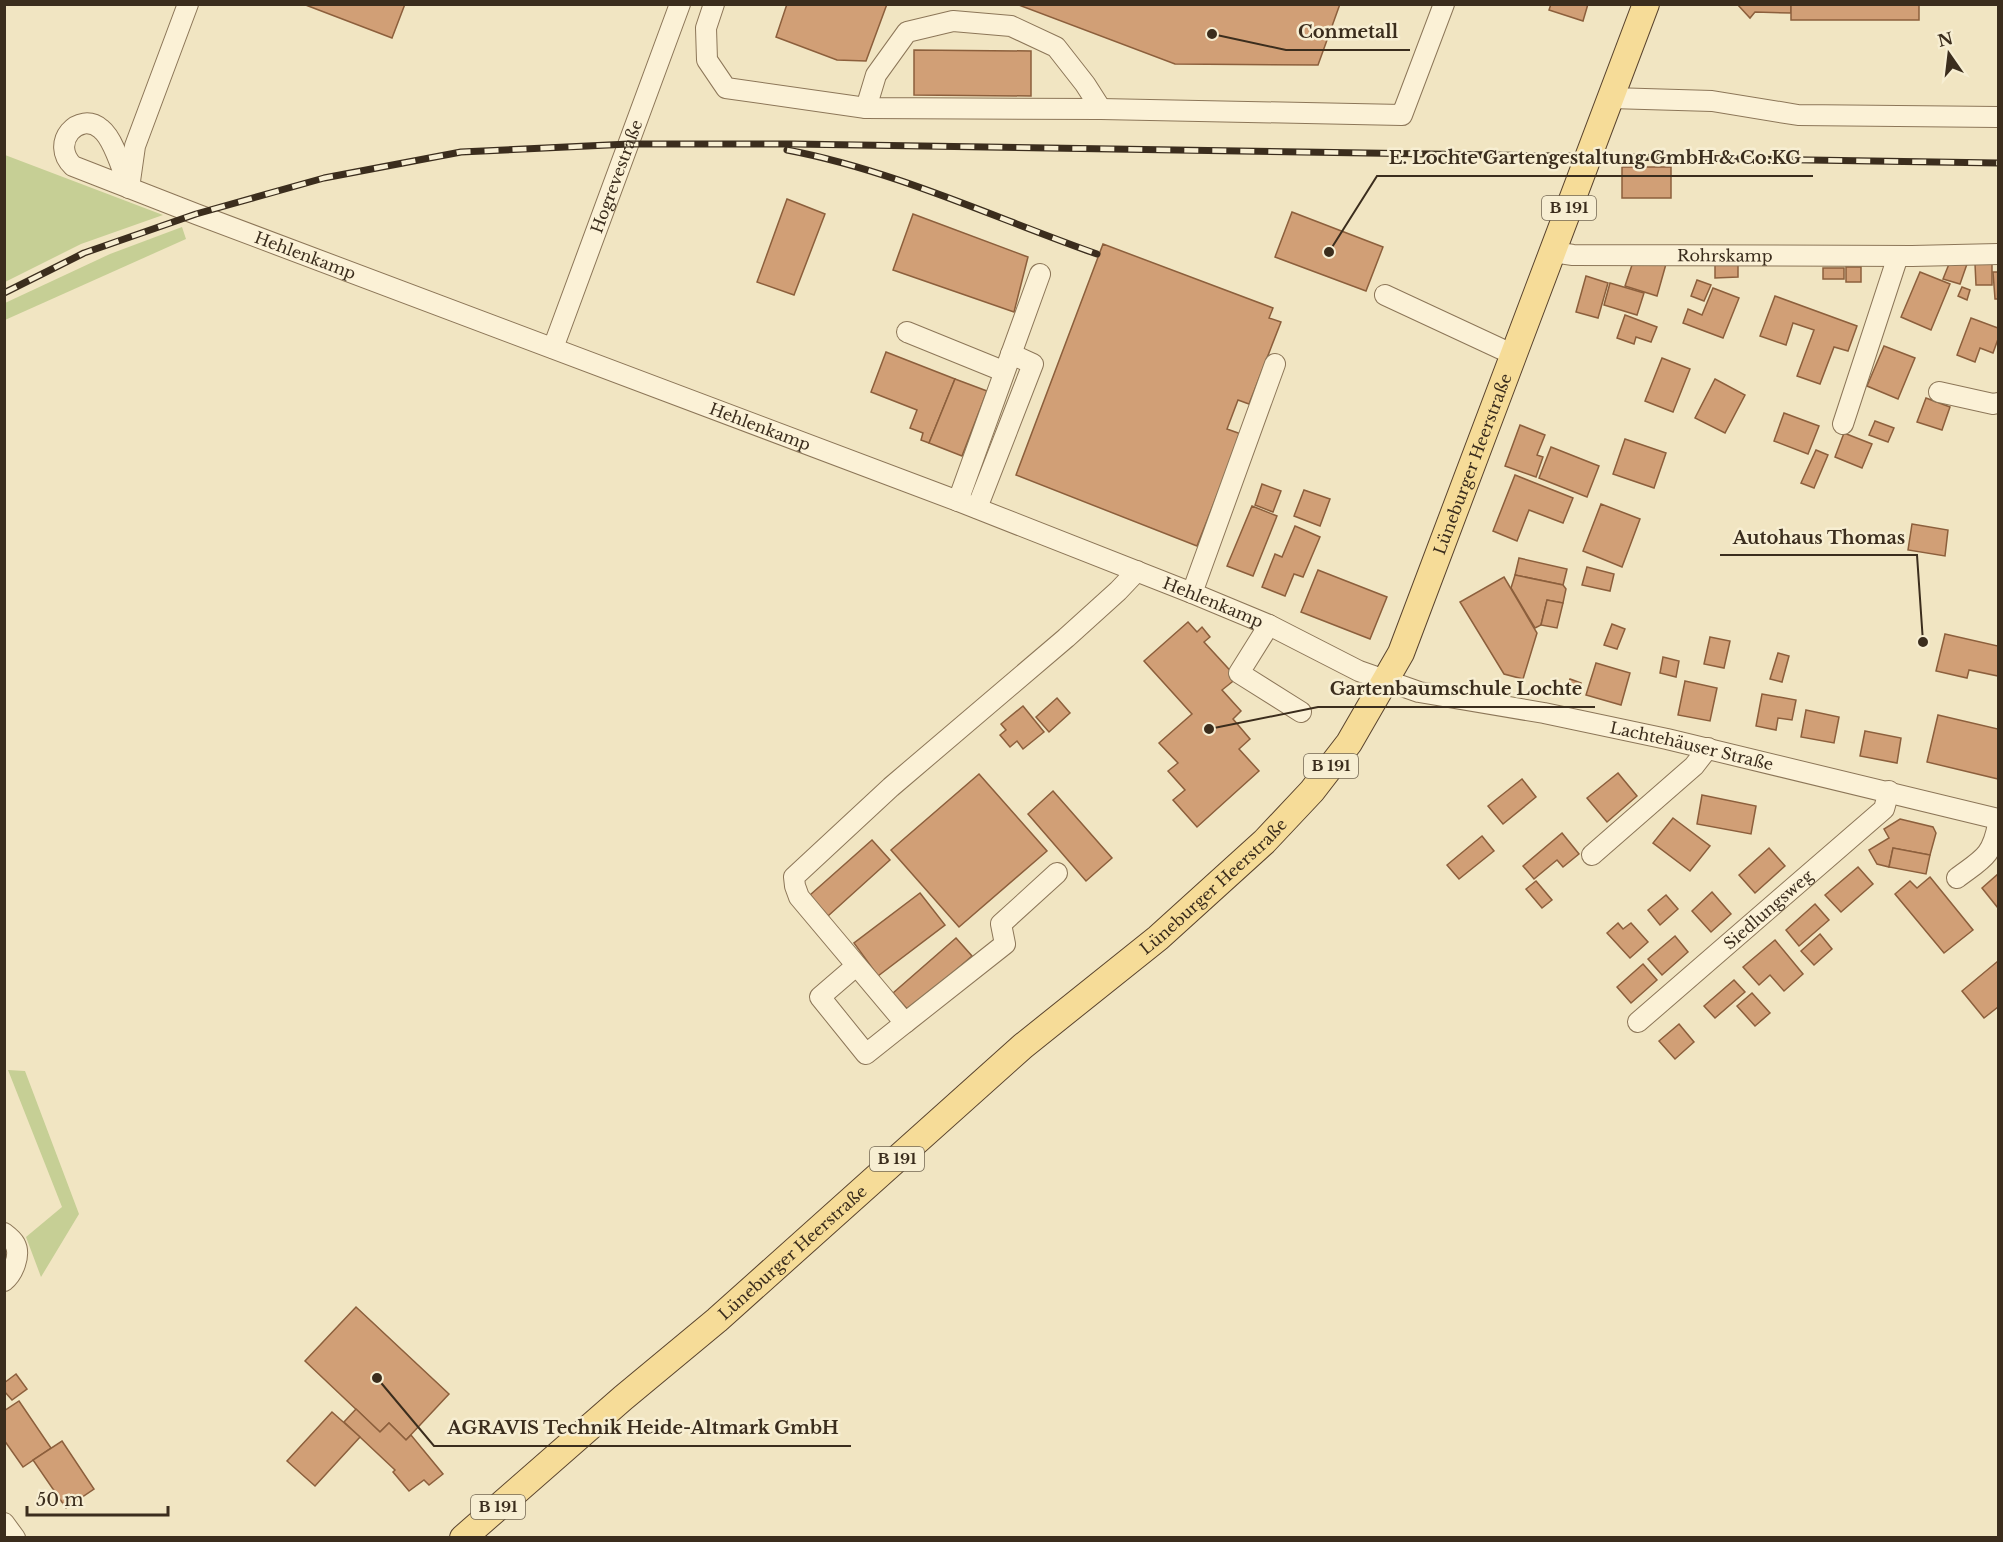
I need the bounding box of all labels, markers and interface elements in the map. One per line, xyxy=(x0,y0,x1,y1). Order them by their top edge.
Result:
callout: Conmetall xyxy=(1286,14,1410,50)
text: Conmetall xyxy=(1298,21,1399,43)
north arrow xyxy=(1919,24,1979,84)
text: N xyxy=(1936,28,1955,51)
street label: Hogrevestraße xyxy=(586,117,646,236)
callout: E. Lochte Gartengestaltung GmbH & Co.KG xyxy=(1377,140,1813,176)
text: E. Lochte Gartengestaltung GmbH & Co.KG xyxy=(1389,147,1801,169)
road number: B 191 xyxy=(1542,196,1596,220)
street label: Hehlenkamp xyxy=(252,227,359,283)
street label: Rohrskamp xyxy=(1677,245,1773,266)
street label: Lüneburger Heerstraße xyxy=(1429,371,1516,557)
street label: Hehlenkamp xyxy=(707,398,814,455)
callout: Autohaus Thomas xyxy=(1720,519,1917,555)
text: Autohaus Thomas xyxy=(1732,527,1905,549)
street label: Hehlenkamp xyxy=(1160,573,1267,632)
callout: Gartenbaumschule Lochte xyxy=(1318,671,1595,707)
text: Gartenbaumschule Lochte xyxy=(1330,678,1582,700)
street label: Lachtehäuser Straße xyxy=(1608,717,1775,774)
road number: B 191 xyxy=(1304,754,1358,778)
street label: Lüneburger Heerstraße xyxy=(1136,814,1291,959)
street label: Siedlungsweg xyxy=(1719,865,1817,954)
road number: B 191 xyxy=(870,1147,924,1171)
street label: Lüneburger Heerstraße xyxy=(714,1181,871,1324)
callout: AGRAVIS Technik Heide-Altmark GmbH xyxy=(434,1410,851,1446)
text: AGRAVIS Technik Heide-Altmark GmbH xyxy=(446,1417,839,1439)
scale bar xyxy=(27,1479,168,1517)
text: 50 m xyxy=(36,1489,84,1511)
road number: B 191 xyxy=(471,1495,525,1519)

